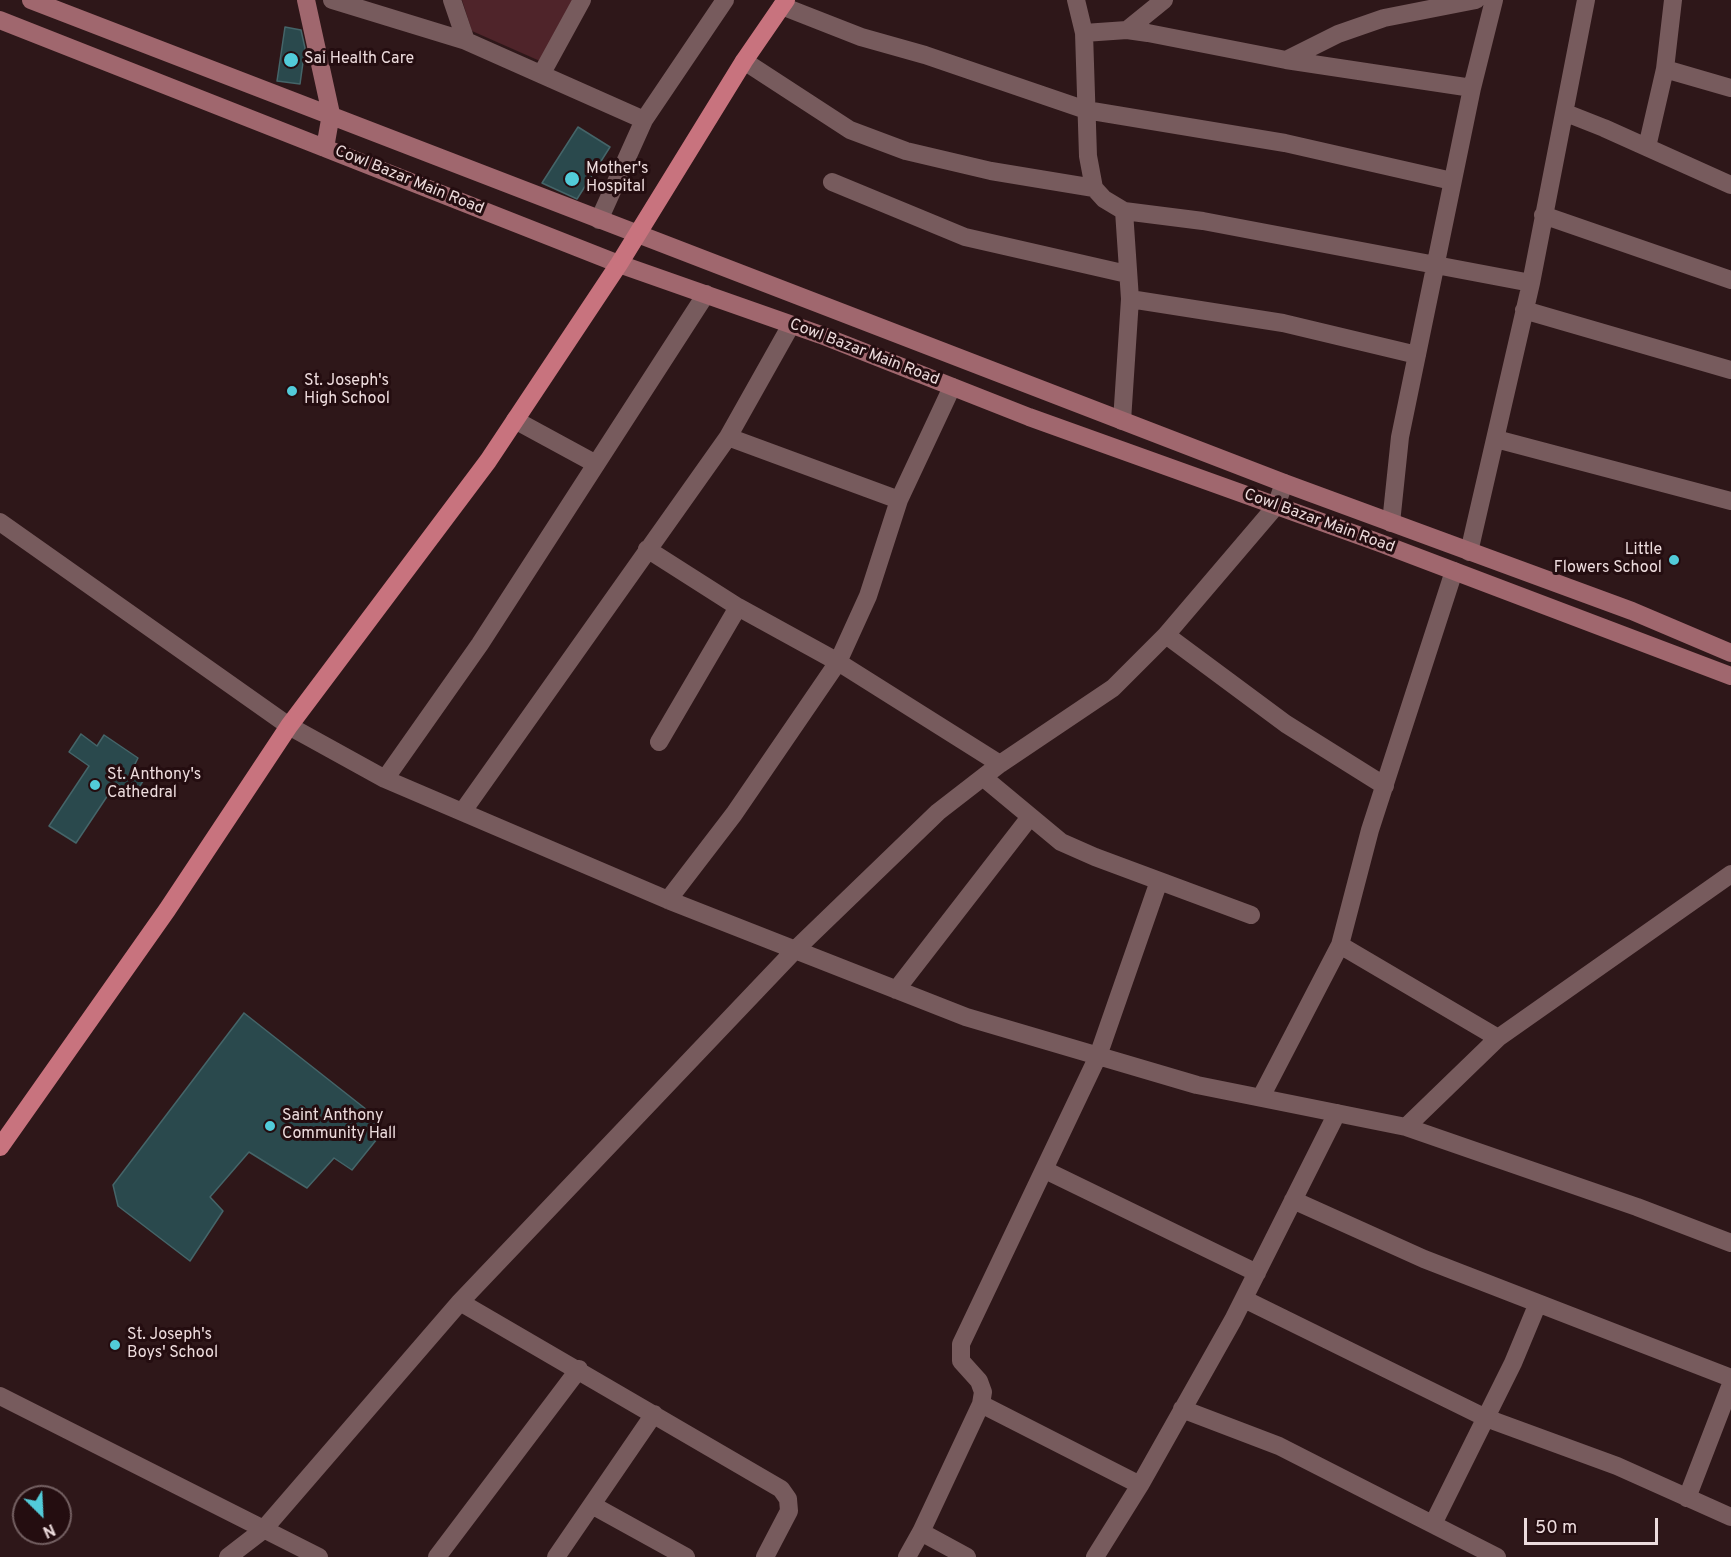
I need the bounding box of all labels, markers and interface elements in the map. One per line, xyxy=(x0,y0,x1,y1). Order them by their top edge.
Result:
place label: Sai Health Care xyxy=(304,50,414,70)
marker: Sai Health Care xyxy=(282,51,300,69)
street label: Cowl Bazar Main Road xyxy=(332,142,486,220)
place label: Mother's Hospital xyxy=(586,160,649,198)
marker: Mother's Hospital xyxy=(563,170,581,188)
street label: Cowl Bazar Main Road xyxy=(786,316,942,390)
place label: St. Joseph's High School xyxy=(304,372,390,410)
marker: St. Joseph's High School xyxy=(285,384,299,398)
street label: Cowl Bazar Main Road xyxy=(1241,486,1397,558)
place label: Little Flowers School xyxy=(1554,541,1662,579)
marker: Little Flowers School xyxy=(1667,553,1681,567)
place label: St. Anthony's Cathedral xyxy=(107,766,201,804)
marker: St. Anthony's Cathedral xyxy=(88,778,102,792)
place label: Saint Anthony Community Hall xyxy=(282,1107,396,1145)
marker: Saint Anthony Community Hall xyxy=(263,1119,277,1133)
place label: St. Joseph's Boys' School xyxy=(127,1326,218,1364)
marker: St. Joseph's Boys' School xyxy=(108,1338,122,1352)
north arrow xyxy=(12,1485,72,1545)
scale bar xyxy=(1527,1506,1660,1544)
text: 50 m xyxy=(1535,1517,1577,1540)
text: N xyxy=(39,1518,58,1541)

